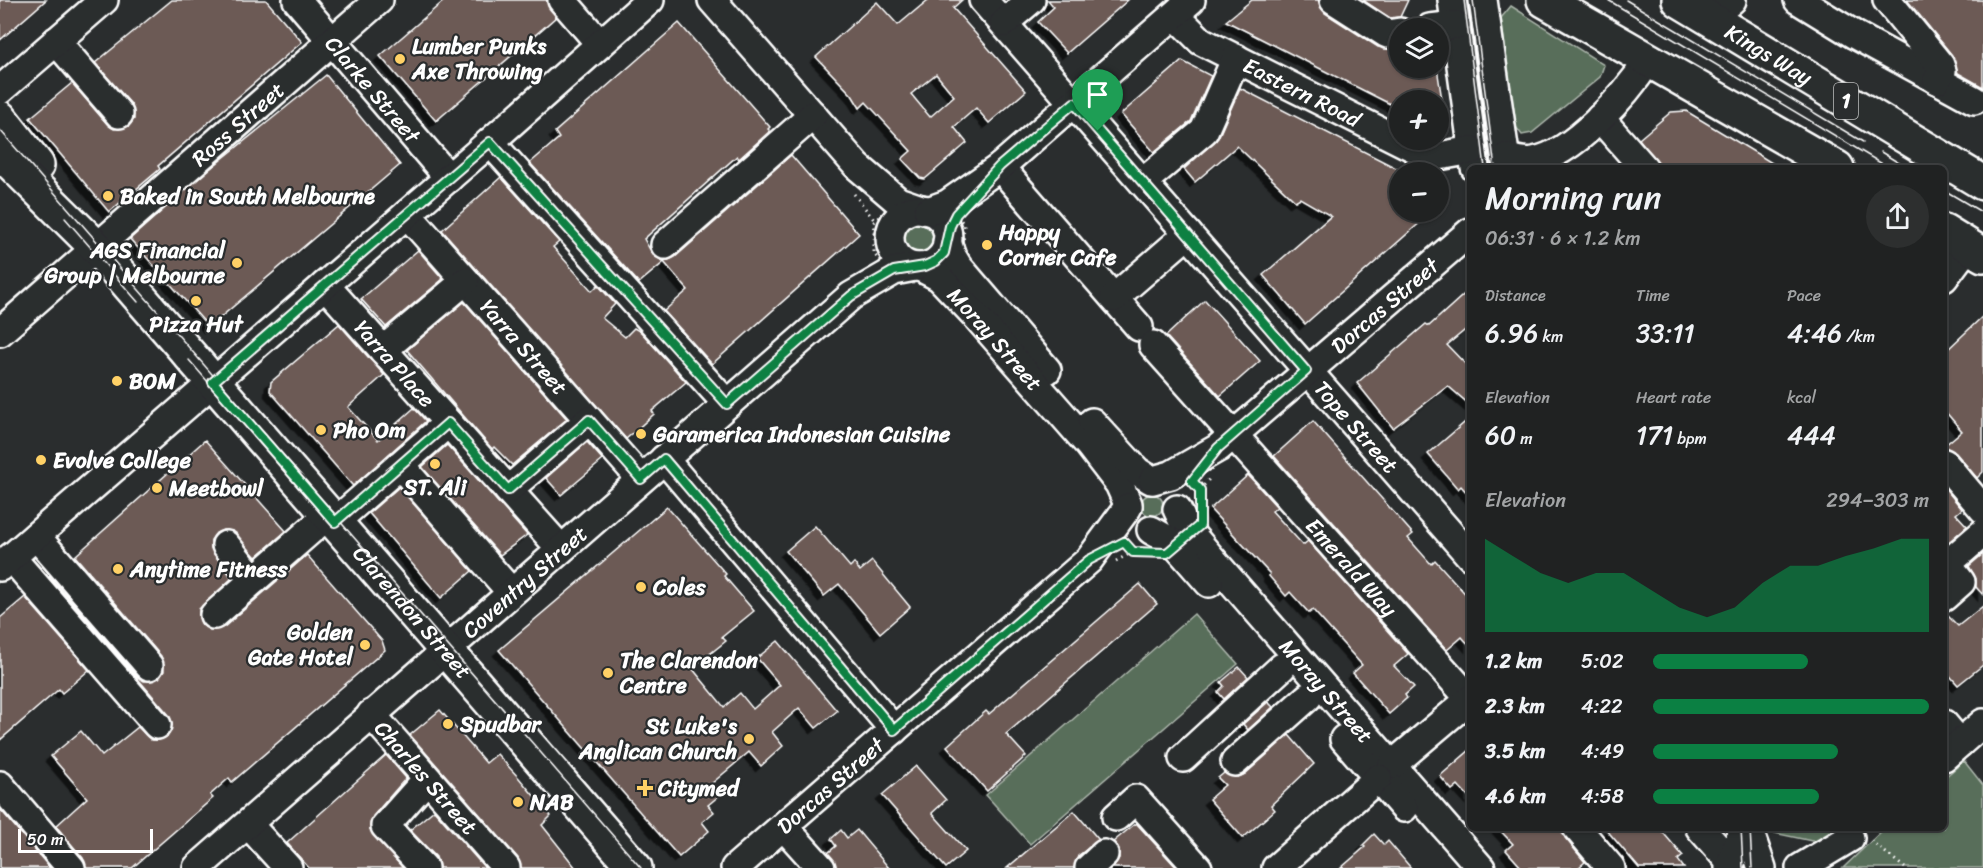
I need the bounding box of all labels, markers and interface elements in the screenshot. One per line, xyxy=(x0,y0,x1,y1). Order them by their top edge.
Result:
street label: Kings Way xyxy=(1717,12,1821,96)
map controls xyxy=(1389,18,1449,222)
button: layers xyxy=(1389,18,1449,78)
street label: Clarke Street xyxy=(315,26,431,153)
place label: Lumber Punks Axe Throwing xyxy=(411,27,547,91)
street label: Eastern Road xyxy=(1236,46,1369,139)
marker: Lumber Punks Axe Throwing xyxy=(393,52,407,66)
pin xyxy=(1072,69,1123,131)
street label: Ross Street xyxy=(182,71,294,176)
icon: arrive xyxy=(1081,78,1114,111)
road number: 1 xyxy=(1834,83,1858,119)
button: + xyxy=(1389,90,1449,150)
button: − xyxy=(1389,162,1449,222)
text: Morning run xyxy=(1485,169,1661,227)
place label: Baked in South Melbourne xyxy=(120,177,375,216)
button: share xyxy=(1866,185,1929,248)
marker: Baked in South Melbourne xyxy=(101,189,115,203)
place label: Happy Corner Cafe xyxy=(998,213,1117,277)
text: 06:31 · 6 × 1.2 km xyxy=(1485,221,1641,256)
place label: AGS Financial Group | Melbourne xyxy=(43,231,227,295)
marker: Happy Corner Cafe xyxy=(980,238,994,252)
street label: Dorcas Street xyxy=(1321,246,1449,364)
marker: AGS Financial Group | Melbourne xyxy=(230,256,244,270)
street label: Moray Street xyxy=(938,277,1053,400)
text: Distance xyxy=(1485,281,1546,310)
text: Time xyxy=(1636,281,1670,310)
text: Pace xyxy=(1787,281,1821,310)
street label: Yarra Street xyxy=(470,289,578,404)
marker: Pizza Hut xyxy=(189,294,203,308)
place label: Pizza Hut xyxy=(149,305,244,344)
street label: Yarra Place xyxy=(344,310,446,417)
text: 6.96 xyxy=(1485,310,1538,356)
text: 33:11 xyxy=(1636,310,1695,356)
text: 4:46 xyxy=(1787,310,1842,356)
text: km xyxy=(1538,322,1563,351)
text: /km xyxy=(1842,322,1875,351)
place label: BOM xyxy=(129,362,176,401)
street label: Tope Street xyxy=(1304,371,1409,483)
marker: BOM xyxy=(110,374,124,388)
text: Elevation xyxy=(1485,383,1550,412)
text: Heart rate xyxy=(1636,383,1711,412)
text: kcal xyxy=(1787,383,1816,412)
place label: Pho Om xyxy=(333,411,406,450)
text: 60 xyxy=(1485,412,1516,458)
text: 171 xyxy=(1636,412,1673,458)
text: 444 xyxy=(1787,412,1836,458)
place label: Garamerica Indonesian Cuisine xyxy=(652,415,951,454)
marker: Pho Om xyxy=(314,423,328,437)
text: m xyxy=(1516,424,1533,453)
text: bpm xyxy=(1673,424,1707,453)
marker: Garamerica Indonesian Cuisine xyxy=(634,427,648,441)
place label: Evolve College xyxy=(53,441,192,480)
marker: Evolve College xyxy=(34,453,48,467)
marker: ST. Ali xyxy=(428,457,442,471)
place label: ST. Ali xyxy=(403,468,468,507)
place label: Meetbowl xyxy=(168,469,265,508)
marker: Meetbowl xyxy=(150,481,164,495)
text: Elevation xyxy=(1485,483,1566,518)
text: 294–303 m xyxy=(1826,483,1929,518)
street label: Emerald Way xyxy=(1296,508,1408,626)
street label: Coventry Street xyxy=(452,515,597,648)
street label: Clarendon Street xyxy=(343,536,482,688)
place label: Anytime Fitness xyxy=(129,550,289,589)
marker: Anytime Fitness xyxy=(111,562,125,576)
place label: Coles xyxy=(652,568,706,607)
marker: Coles xyxy=(634,580,648,594)
place label: Golden Gate Hotel xyxy=(247,613,354,677)
street label: Moray Street xyxy=(1269,629,1384,753)
marker: Golden Gate Hotel xyxy=(358,638,372,652)
place label: The Clarendon Centre xyxy=(619,641,758,705)
text: 1.2 km xyxy=(1485,644,1542,679)
text: 5:02 xyxy=(1581,644,1623,679)
marker: The Clarendon Centre xyxy=(601,666,615,680)
text: 2.3 km xyxy=(1485,689,1545,724)
text: 4:22 xyxy=(1581,689,1623,724)
place label: Spudbar xyxy=(459,705,543,744)
place label: St Luke's Anglican Church xyxy=(578,707,738,771)
street label: Charles Street xyxy=(365,711,488,844)
marker: Spudbar xyxy=(441,717,455,731)
street label: Dorcas Street xyxy=(767,726,894,844)
marker: St Luke's Anglican Church xyxy=(742,732,756,746)
text: 3.5 km xyxy=(1485,734,1545,769)
text: 4:49 xyxy=(1581,734,1624,769)
place label: Citymed xyxy=(657,769,741,808)
marker: Citymed xyxy=(636,779,654,797)
text: 4.6 km xyxy=(1485,779,1546,814)
text: 4:58 xyxy=(1581,779,1624,814)
place label: NAB xyxy=(529,783,574,822)
marker: NAB xyxy=(511,795,525,809)
text: 50 m xyxy=(27,825,63,854)
scale bar xyxy=(18,826,153,854)

